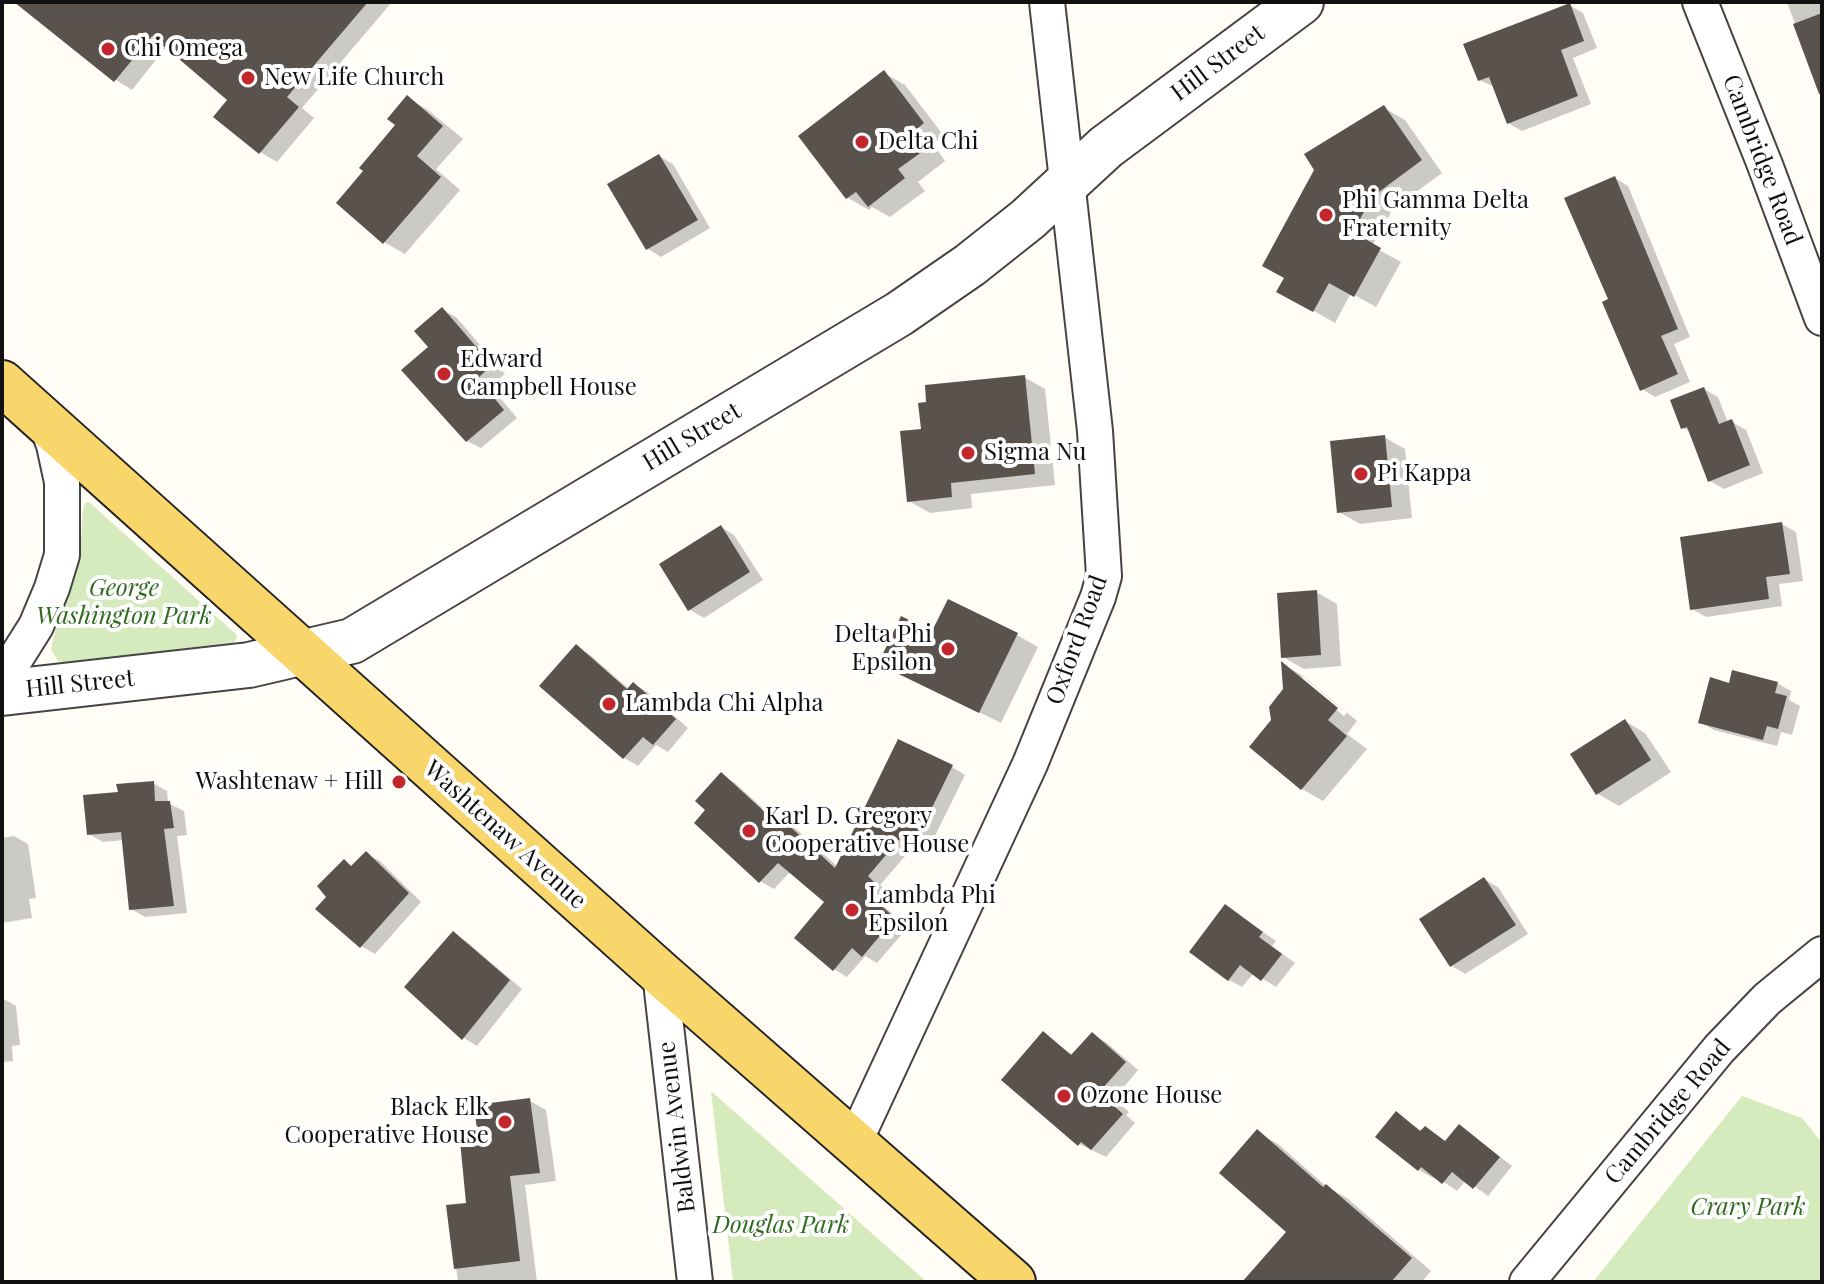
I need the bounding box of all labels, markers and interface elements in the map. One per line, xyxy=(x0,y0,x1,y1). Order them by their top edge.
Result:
street label: Hill Street xyxy=(1166,19,1270,107)
place label: Chi Omega xyxy=(124,35,243,63)
marker: Chi Omega xyxy=(99,40,117,58)
place label: New Life Church xyxy=(264,64,444,92)
marker: New Life Church xyxy=(239,69,257,87)
street label: Cambridge Road xyxy=(1716,71,1808,249)
place label: Delta Chi xyxy=(878,128,978,156)
marker: Delta Chi xyxy=(853,133,871,151)
place label: Phi Gamma Delta Fraternity xyxy=(1342,187,1529,243)
marker: Phi Gamma Delta Fraternity xyxy=(1317,206,1335,224)
place label: Edward Campbell House xyxy=(460,346,637,402)
marker: Edward Campbell House xyxy=(435,365,453,383)
street label: Hill Street xyxy=(638,396,746,478)
place label: Sigma Nu xyxy=(984,439,1086,467)
marker: Sigma Nu xyxy=(959,444,977,462)
place label: Pi Kappa xyxy=(1377,460,1472,488)
marker: Pi Kappa xyxy=(1352,465,1370,483)
street label: Oxford Road xyxy=(1040,571,1114,709)
park label: George Washington Park xyxy=(36,575,212,631)
place label: Delta Phi Epsilon xyxy=(834,621,932,677)
marker: Delta Phi Epsilon xyxy=(939,640,957,658)
street label: Hill Street xyxy=(24,664,136,704)
place label: Lambda Chi Alpha xyxy=(625,690,823,718)
marker: Lambda Chi Alpha xyxy=(600,695,618,713)
street label: Washtenaw Avenue xyxy=(418,755,592,915)
place label: Washtenaw + Hill xyxy=(195,768,383,796)
marker: Washtenaw + Hill xyxy=(390,773,408,791)
place label: Karl D. Gregory Cooperative House xyxy=(765,803,969,859)
marker: Karl D. Gregory Cooperative House xyxy=(740,822,758,840)
place label: Lambda Phi Epsilon xyxy=(868,882,996,938)
marker: Lambda Phi Epsilon xyxy=(843,901,861,919)
street label: Cambridge Road xyxy=(1599,1034,1737,1190)
street label: Baldwin Avenue xyxy=(652,1040,702,1214)
place label: Ozone House xyxy=(1080,1082,1223,1110)
marker: Ozone House xyxy=(1055,1087,1073,1105)
place label: Black Elk Cooperative House xyxy=(285,1094,489,1150)
marker: Black Elk Cooperative House xyxy=(496,1113,514,1131)
park label: Crary Park xyxy=(1690,1194,1806,1222)
park label: Douglas Park xyxy=(713,1212,849,1240)

